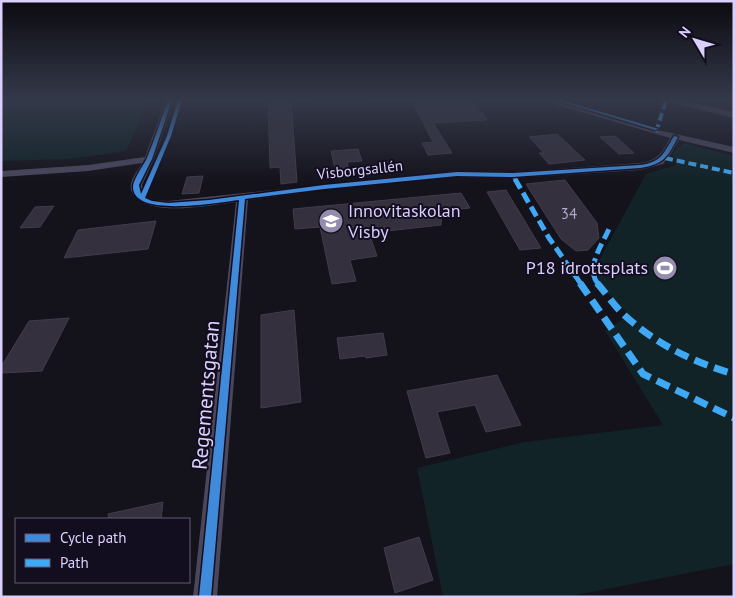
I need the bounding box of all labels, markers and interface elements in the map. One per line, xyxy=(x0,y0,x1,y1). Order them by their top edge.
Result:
north arrow xyxy=(670,15,720,65)
text: N xyxy=(675,23,695,41)
street label: Visborgsallén xyxy=(315,156,404,184)
place label: Innovitaskolan Visby xyxy=(347,199,461,243)
house number: 34 xyxy=(561,204,577,223)
school or university icon: Innovitaskolan Visby xyxy=(318,208,344,234)
sports icon: P18 idrottsplats xyxy=(652,255,678,281)
place label: P18 idrottsplats xyxy=(526,256,648,279)
street label: Regementsgatan xyxy=(186,319,225,471)
legend xyxy=(15,518,190,583)
text: Cycle path xyxy=(60,528,126,547)
text: Path xyxy=(60,553,89,572)

